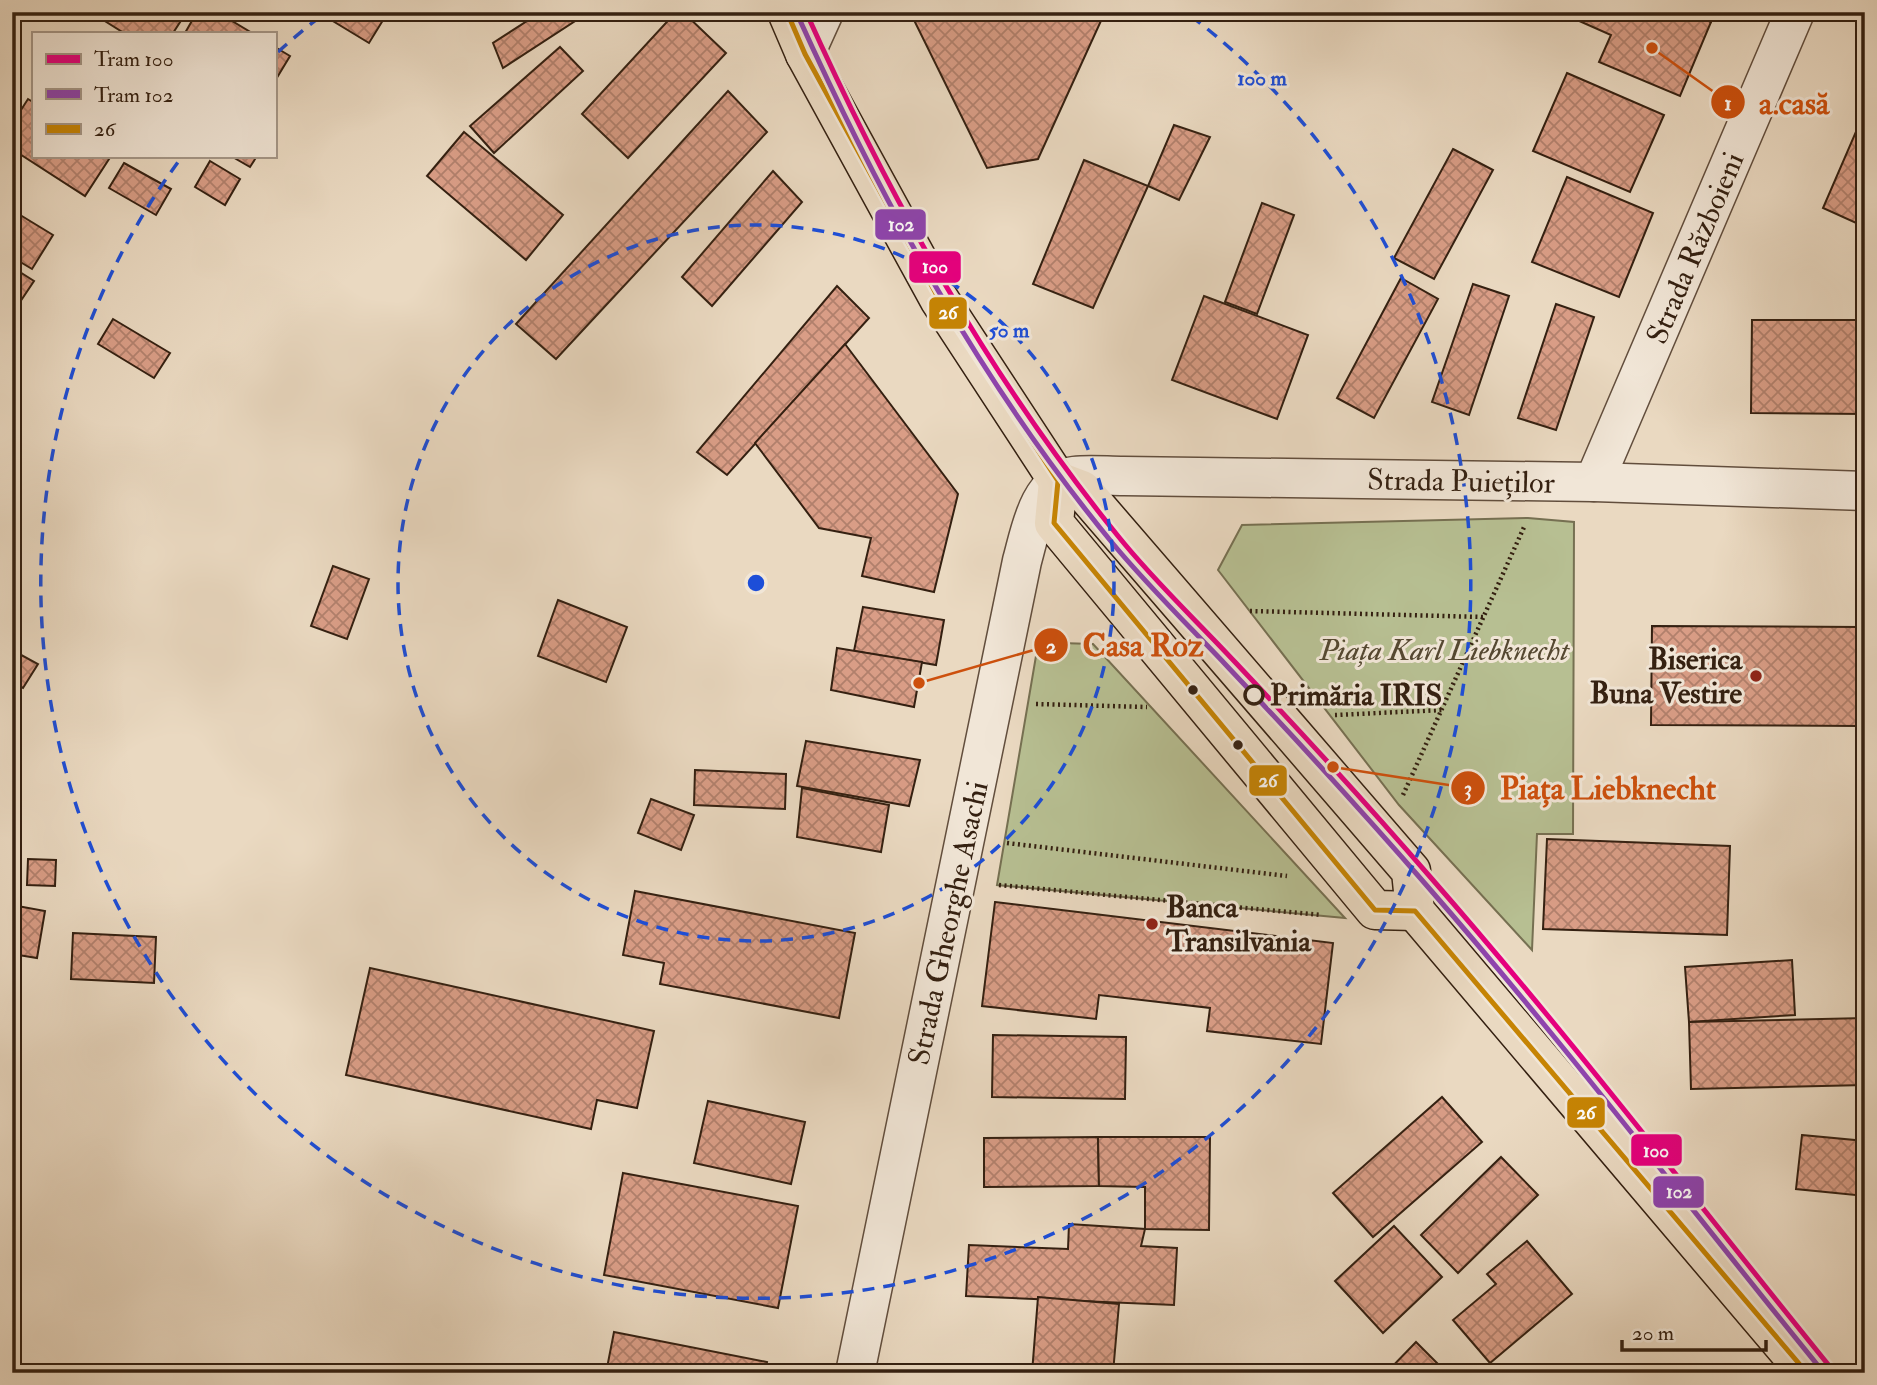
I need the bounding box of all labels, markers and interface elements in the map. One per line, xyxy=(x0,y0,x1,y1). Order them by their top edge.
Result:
legend xyxy=(32,32,276,158)
text: Tram 100 xyxy=(94,46,173,73)
text: 100 m xyxy=(1237,65,1288,92)
callout: a.casă xyxy=(1710,76,1843,129)
text: Tram 102 xyxy=(94,82,173,109)
text: a.casă xyxy=(1759,84,1830,124)
text: 1 xyxy=(1724,90,1732,117)
text: 26 xyxy=(94,116,117,143)
street label: Strada Războieni xyxy=(1638,147,1752,350)
line badge: 102 xyxy=(874,208,927,241)
text: 102 xyxy=(888,213,914,237)
line badge: 100 xyxy=(908,250,962,284)
text: 100 xyxy=(922,255,948,279)
line badge: 26 xyxy=(928,296,968,330)
text: 26 xyxy=(938,301,959,325)
text: 50 m xyxy=(989,317,1030,344)
street label: Strada Puieților xyxy=(1367,461,1555,502)
centre of rings xyxy=(744,571,768,595)
callout: Casa Roz xyxy=(1033,619,1217,672)
text: Casa Roz xyxy=(1083,626,1204,666)
park label: Piața Karl Liebknecht xyxy=(1318,632,1570,669)
text: 2 xyxy=(1046,633,1057,660)
place label: Biserica Buna Vestire xyxy=(1590,641,1744,712)
marker: Biserica Buna Vestire xyxy=(1748,668,1764,684)
place label: Primăria IRIS xyxy=(1270,677,1442,714)
unlabelled marker xyxy=(1186,683,1200,697)
marker: Primăria IRIS xyxy=(1244,685,1264,705)
unlabelled marker xyxy=(1231,738,1245,752)
callout: Piața Liebknecht xyxy=(1451,761,1730,814)
line badge: 26 xyxy=(1248,764,1288,797)
text: 26 xyxy=(1258,769,1279,793)
text: Piața Liebknecht xyxy=(1500,769,1717,809)
text: 3 xyxy=(1464,775,1472,802)
street label: Strada Gheorghe Asachi xyxy=(900,778,997,1068)
place label: Banca Transilvania xyxy=(1165,889,1312,960)
marker: Banca Transilvania xyxy=(1144,916,1160,932)
line badge: 26 xyxy=(1566,1096,1606,1129)
text: 26 xyxy=(1576,1101,1597,1125)
line badge: 100 xyxy=(1630,1133,1683,1167)
text: 100 xyxy=(1643,1139,1669,1163)
line badge: 102 xyxy=(1652,1175,1705,1209)
text: 102 xyxy=(1666,1180,1692,1204)
scale bar xyxy=(1622,1308,1765,1352)
text: 20 m xyxy=(1632,1320,1674,1347)

